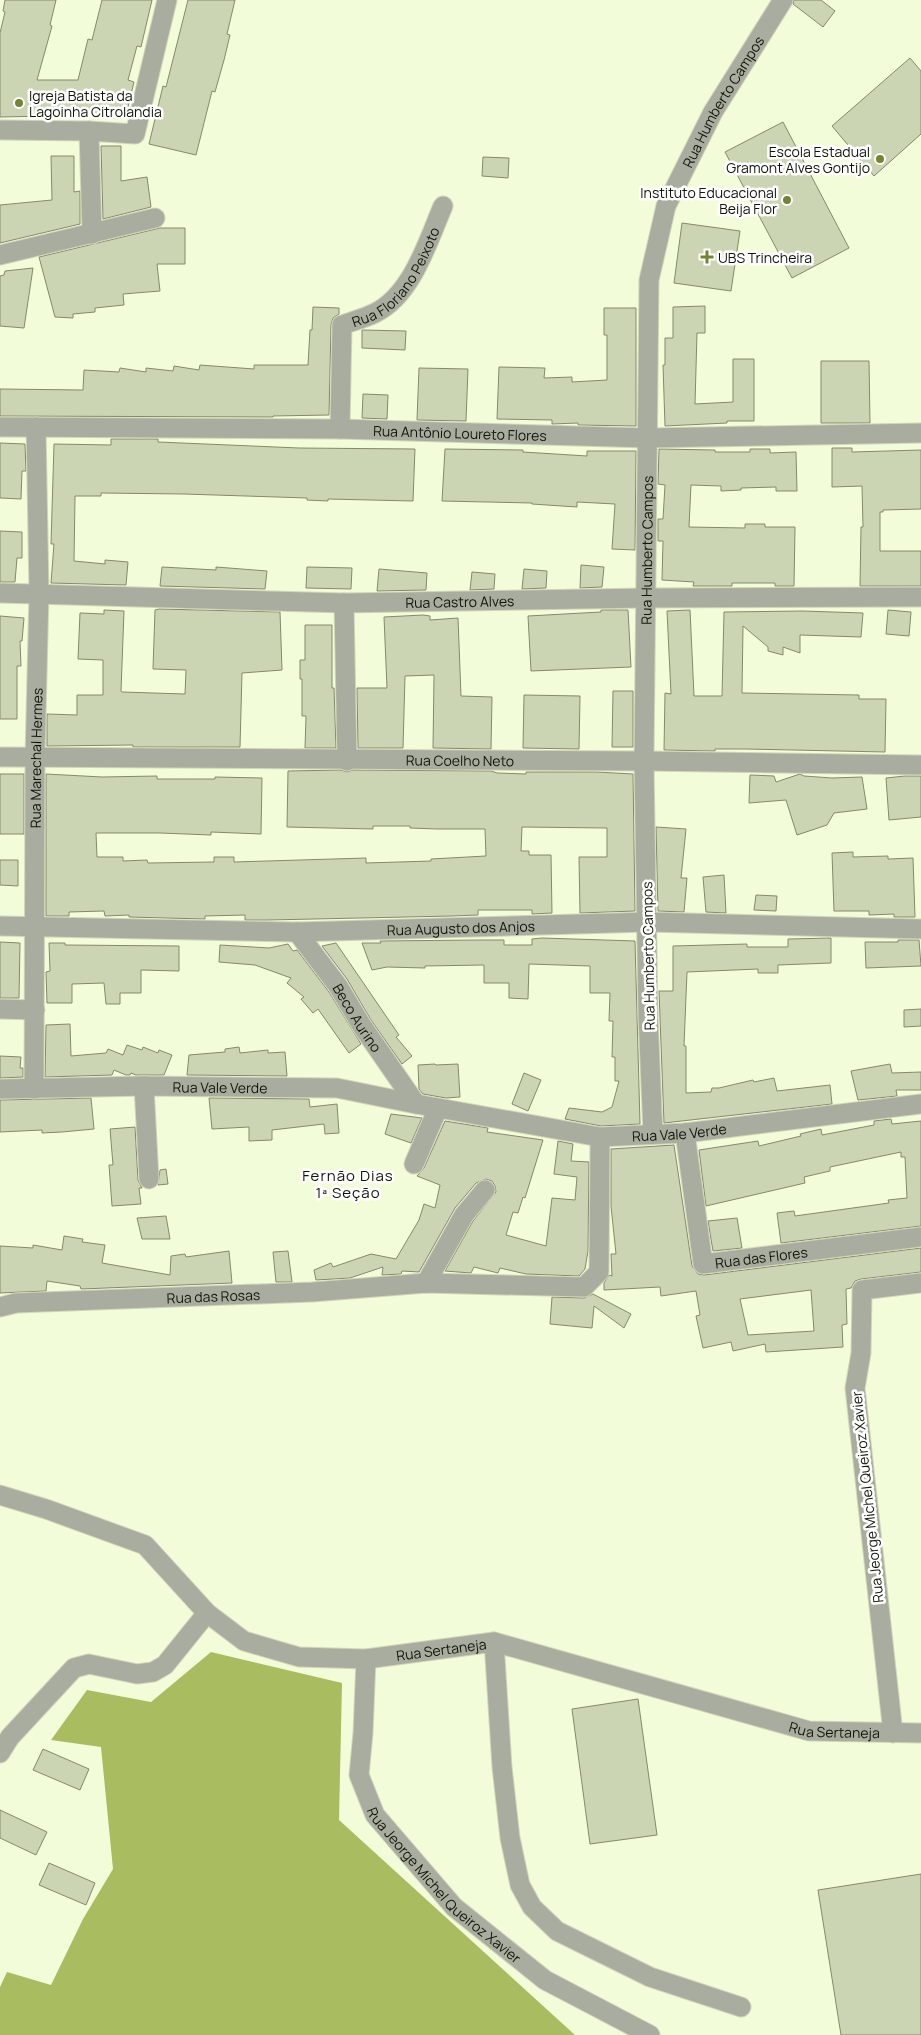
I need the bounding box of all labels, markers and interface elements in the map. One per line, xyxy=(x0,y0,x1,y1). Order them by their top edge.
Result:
street label: Rua Humberto Campos xyxy=(677,32,768,171)
place label: Igreja Batista da Lagoinha Citrolandia xyxy=(29,86,162,121)
marker: Igreja Batista da Lagoinha Citrolandia xyxy=(13,97,25,109)
place label: Escola Estadual Gramont Alves Gontijo xyxy=(726,142,870,177)
marker: Escola Estadual Gramont Alves Gontijo xyxy=(874,153,886,165)
place label: Instituto Educacional Beija Flor xyxy=(640,183,777,218)
marker: Instituto Educacional Beija Flor xyxy=(781,194,793,206)
street label: Rua Floriano Peixoto xyxy=(349,224,443,331)
place label: UBS Trincheira xyxy=(718,248,812,267)
marker: UBS Trincheira xyxy=(700,250,714,264)
street label: Rua Antônio Loureto Flores xyxy=(373,420,547,445)
street label: Rua Humberto Campos xyxy=(636,476,656,625)
street label: Rua Castro Alves xyxy=(405,591,515,611)
street label: Rua Marechal Hermes xyxy=(25,687,46,828)
street label: Rua Coelho Neto xyxy=(406,750,514,770)
street label: Rua Humberto Campos xyxy=(637,881,659,1031)
street label: Rua Augusto dos Anjos xyxy=(386,916,535,939)
street label: Beco Aurino xyxy=(329,980,386,1056)
street label: Rua Vale Verde xyxy=(172,1077,267,1097)
street label: Rua Vale Verde xyxy=(632,1118,728,1145)
district label: Fernão Dias 1ª Seção xyxy=(302,1165,394,1203)
street label: Rua das Flores xyxy=(714,1242,809,1272)
street label: Rua das Rosas xyxy=(166,1284,260,1307)
street label: Rua Jeorge Michel Queiroz Xavier xyxy=(846,1390,888,1604)
street label: Rua Sertaneja xyxy=(395,1634,487,1664)
street label: Rua Sertaneja xyxy=(787,1716,880,1742)
street label: Rua Jeorge Michel Queiroz Xavier xyxy=(363,1804,525,1967)

